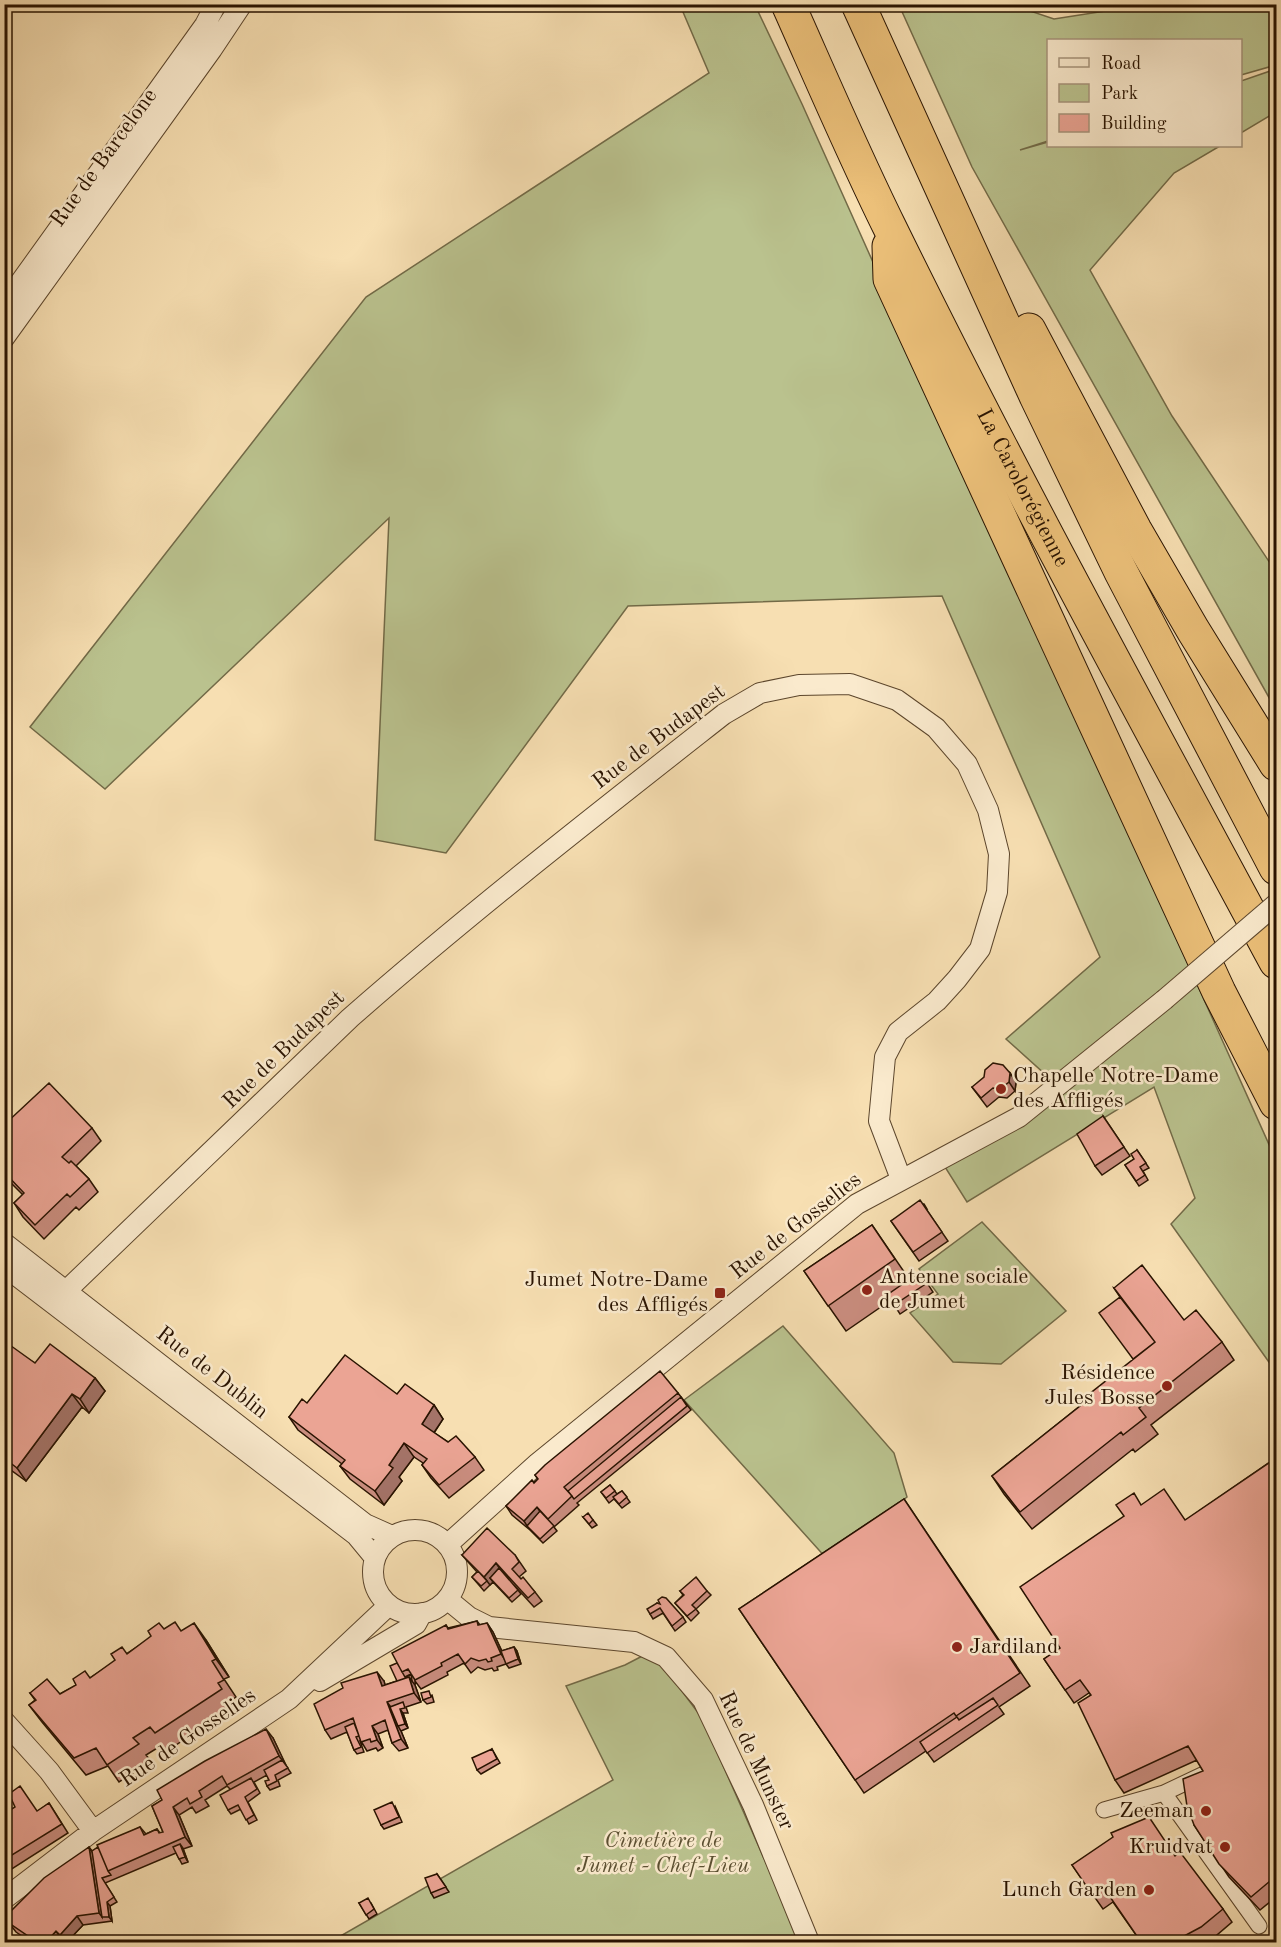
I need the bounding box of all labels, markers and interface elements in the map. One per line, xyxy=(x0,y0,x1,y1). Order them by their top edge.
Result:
legend xyxy=(1047,39,1242,147)
text: Road xyxy=(1101,55,1141,73)
street label: Rue de Barcelone xyxy=(47,85,161,231)
text: Park xyxy=(1101,85,1138,103)
text: Building xyxy=(1101,115,1167,133)
street label: La Carolorégienne xyxy=(972,405,1073,571)
street label: Rue de Budapest xyxy=(589,680,729,794)
street label: Rue de Budapest xyxy=(219,987,349,1113)
place label: Chapelle Notre-Dame des Affligés xyxy=(1013,1065,1219,1112)
marker: Chapelle Notre-Dame des Affligés xyxy=(994,1082,1008,1096)
street label: Rue de Gosselies xyxy=(727,1168,865,1284)
place label: Antenne sociale de Jumet xyxy=(879,1266,1028,1313)
place label: Jumet Notre-Dame des Affligés xyxy=(524,1269,708,1316)
marker: Antenne sociale de Jumet xyxy=(860,1283,874,1297)
marker: Jumet Notre-Dame des Affligés xyxy=(713,1286,727,1300)
street label: Rue de Dublin xyxy=(152,1323,272,1423)
place label: Résidence Jules Bosse xyxy=(1044,1362,1155,1409)
marker: Résidence Jules Bosse xyxy=(1160,1379,1174,1393)
place label: Jardiland xyxy=(969,1636,1058,1658)
marker: Jardiland xyxy=(950,1640,964,1654)
street label: Rue de Gosselies xyxy=(116,1684,260,1792)
street label: Rue de Munster xyxy=(714,1688,798,1834)
place label: Zeeman xyxy=(1119,1800,1194,1822)
marker: Zeeman xyxy=(1199,1804,1213,1818)
park label: Cimetière de Jumet - Chef-Lieu xyxy=(577,1830,750,1877)
place label: Kruidvat xyxy=(1129,1836,1213,1858)
marker: Kruidvat xyxy=(1218,1840,1232,1854)
place label: Lunch Garden xyxy=(1002,1879,1137,1901)
marker: Lunch Garden xyxy=(1142,1883,1156,1897)

